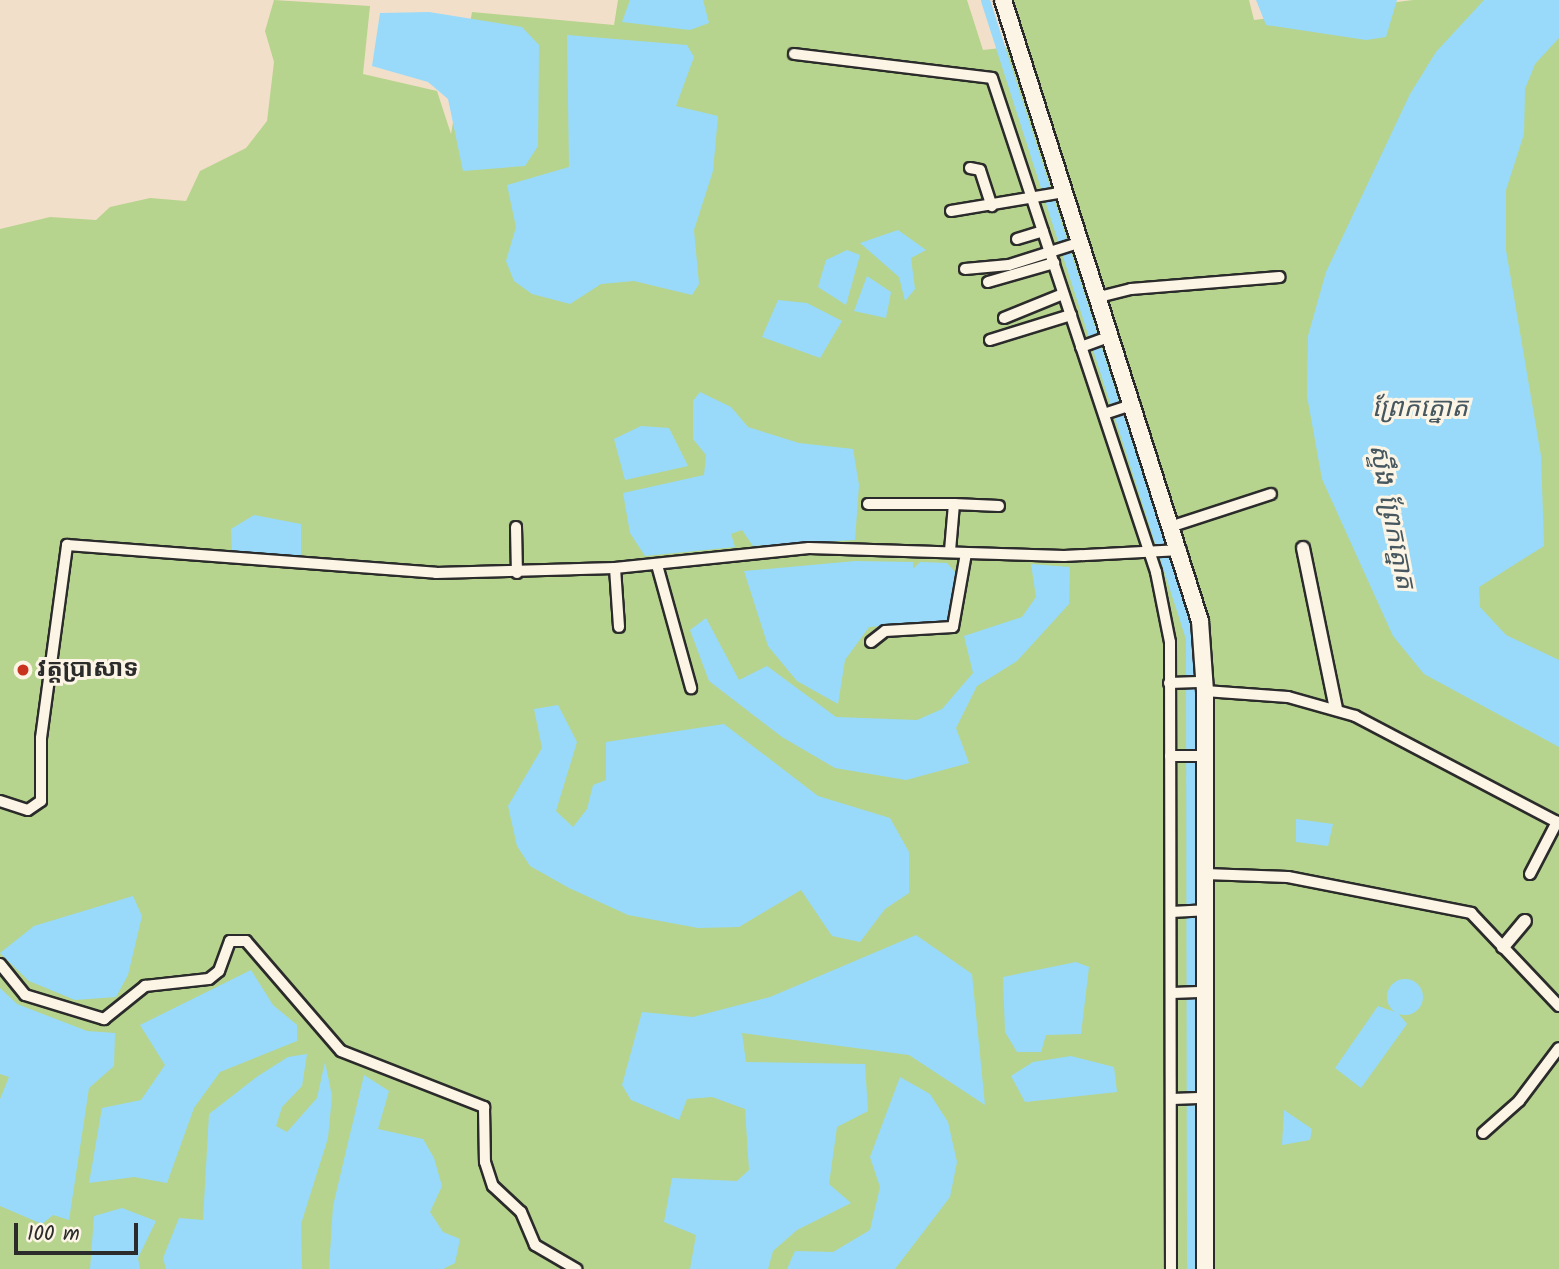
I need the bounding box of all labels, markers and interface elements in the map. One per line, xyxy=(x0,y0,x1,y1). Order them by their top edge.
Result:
water label: ព្រែកត្នោត xyxy=(1372,394,1468,426)
water label: ស្ទឹង ព្រែកត្នោត xyxy=(1361,442,1419,592)
place label: វត្តប្រាសាទ xyxy=(37,656,139,684)
marker: វត្តប្រាសាទ xyxy=(15,662,31,678)
scale bar xyxy=(18,1210,142,1254)
text: 100 m xyxy=(27,1218,80,1251)

